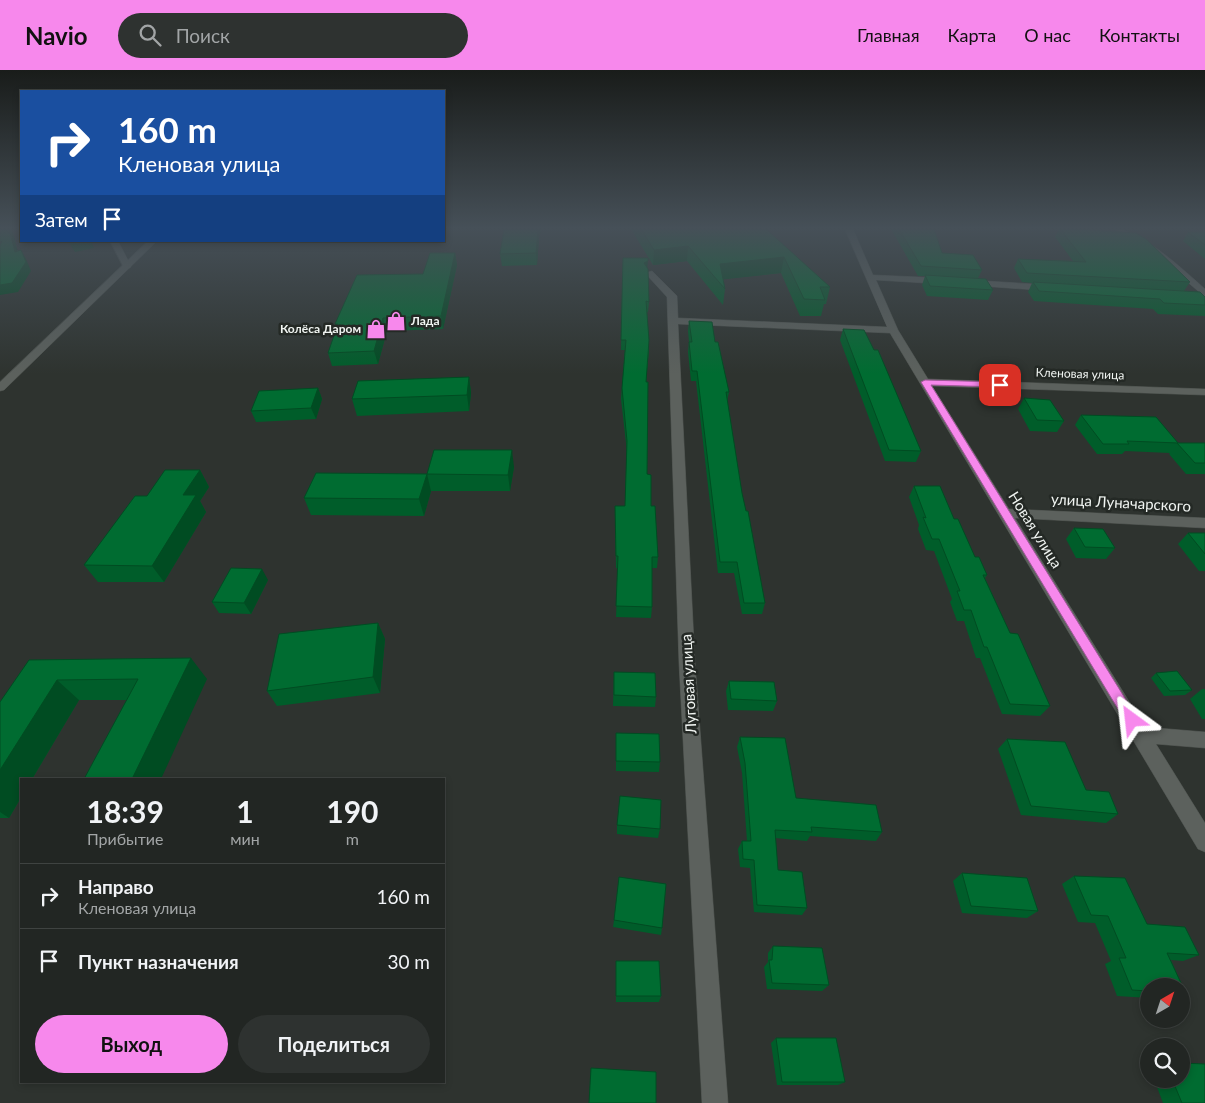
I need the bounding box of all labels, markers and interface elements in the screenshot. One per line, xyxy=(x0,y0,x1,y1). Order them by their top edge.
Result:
search box xyxy=(118,13,468,58)
text: Navio xyxy=(25,21,88,50)
icon: search xyxy=(136,21,164,49)
text: Поиск xyxy=(176,24,230,47)
text: Главная xyxy=(857,24,920,46)
text: Карта xyxy=(948,24,996,46)
text: О нас xyxy=(1024,24,1071,46)
text: Контакты xyxy=(1099,24,1180,46)
text: 160 m xyxy=(118,108,217,150)
icon: right xyxy=(35,110,100,175)
text: Кленовая улица xyxy=(118,150,281,177)
icon: arrive xyxy=(98,205,126,233)
text: Затем xyxy=(35,208,88,231)
shop icon: Лада xyxy=(385,310,407,332)
place label: Лада xyxy=(410,313,440,328)
shop icon: Колёса Даром xyxy=(365,318,387,340)
place label: Колёса Даром xyxy=(280,321,361,336)
pin xyxy=(979,364,1021,406)
street label: Кленовая улица xyxy=(1035,364,1125,383)
icon: arrive xyxy=(986,371,1014,399)
street label: Новая улица xyxy=(1005,488,1066,571)
street label: улица Луначарского xyxy=(1051,489,1192,515)
street label: Луговая улица xyxy=(676,634,700,735)
position arrow xyxy=(1105,693,1157,745)
text: 18:39 xyxy=(86,793,164,829)
text: 1 xyxy=(236,793,254,829)
text: 190 xyxy=(326,793,379,829)
text: Прибытие xyxy=(87,829,163,848)
text: мин xyxy=(230,829,260,848)
text: m xyxy=(346,829,359,848)
text: Направо xyxy=(78,875,154,898)
icon: right xyxy=(35,882,63,910)
text: 160 m xyxy=(376,885,430,908)
text: Кленовая улица xyxy=(78,898,196,917)
icon: arrive xyxy=(35,947,63,975)
text: Пункт назначения xyxy=(78,950,239,973)
text: 30 m xyxy=(387,950,430,973)
north arrow xyxy=(1140,978,1190,1028)
map controls xyxy=(1140,978,1190,1088)
button: Выход xyxy=(35,1015,228,1073)
button: Поделиться xyxy=(238,1015,430,1073)
button: search xyxy=(1140,1038,1190,1088)

